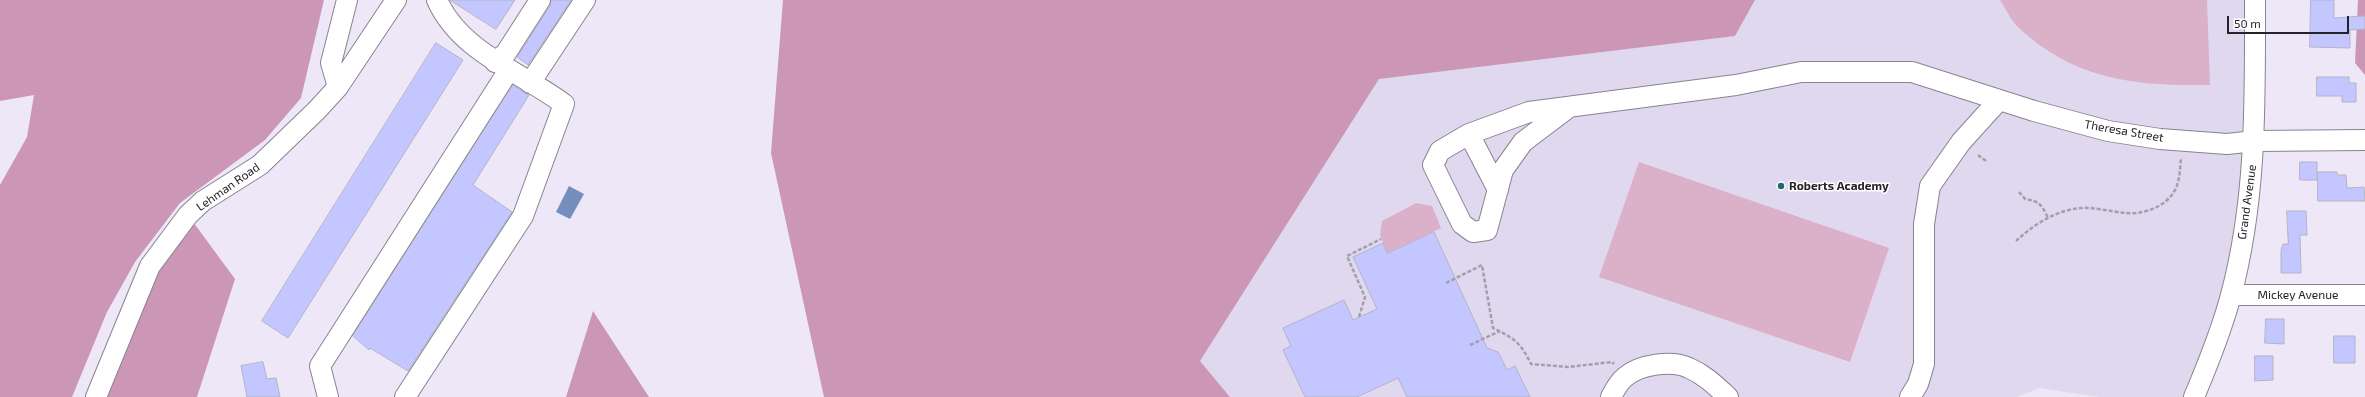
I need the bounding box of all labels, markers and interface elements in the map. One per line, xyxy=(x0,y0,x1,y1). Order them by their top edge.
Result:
scale bar xyxy=(2229,8,2351,34)
text: 50 m xyxy=(2234,16,2261,30)
street label: Theresa Street xyxy=(2083,117,2165,145)
street label: Lehman Road xyxy=(194,160,262,214)
street label: Grand Avenue xyxy=(2235,164,2259,240)
place label: Roberts Academy xyxy=(1789,179,1889,193)
marker: Roberts Academy xyxy=(1776,181,1786,191)
street label: Mickey Avenue xyxy=(2258,288,2338,302)

